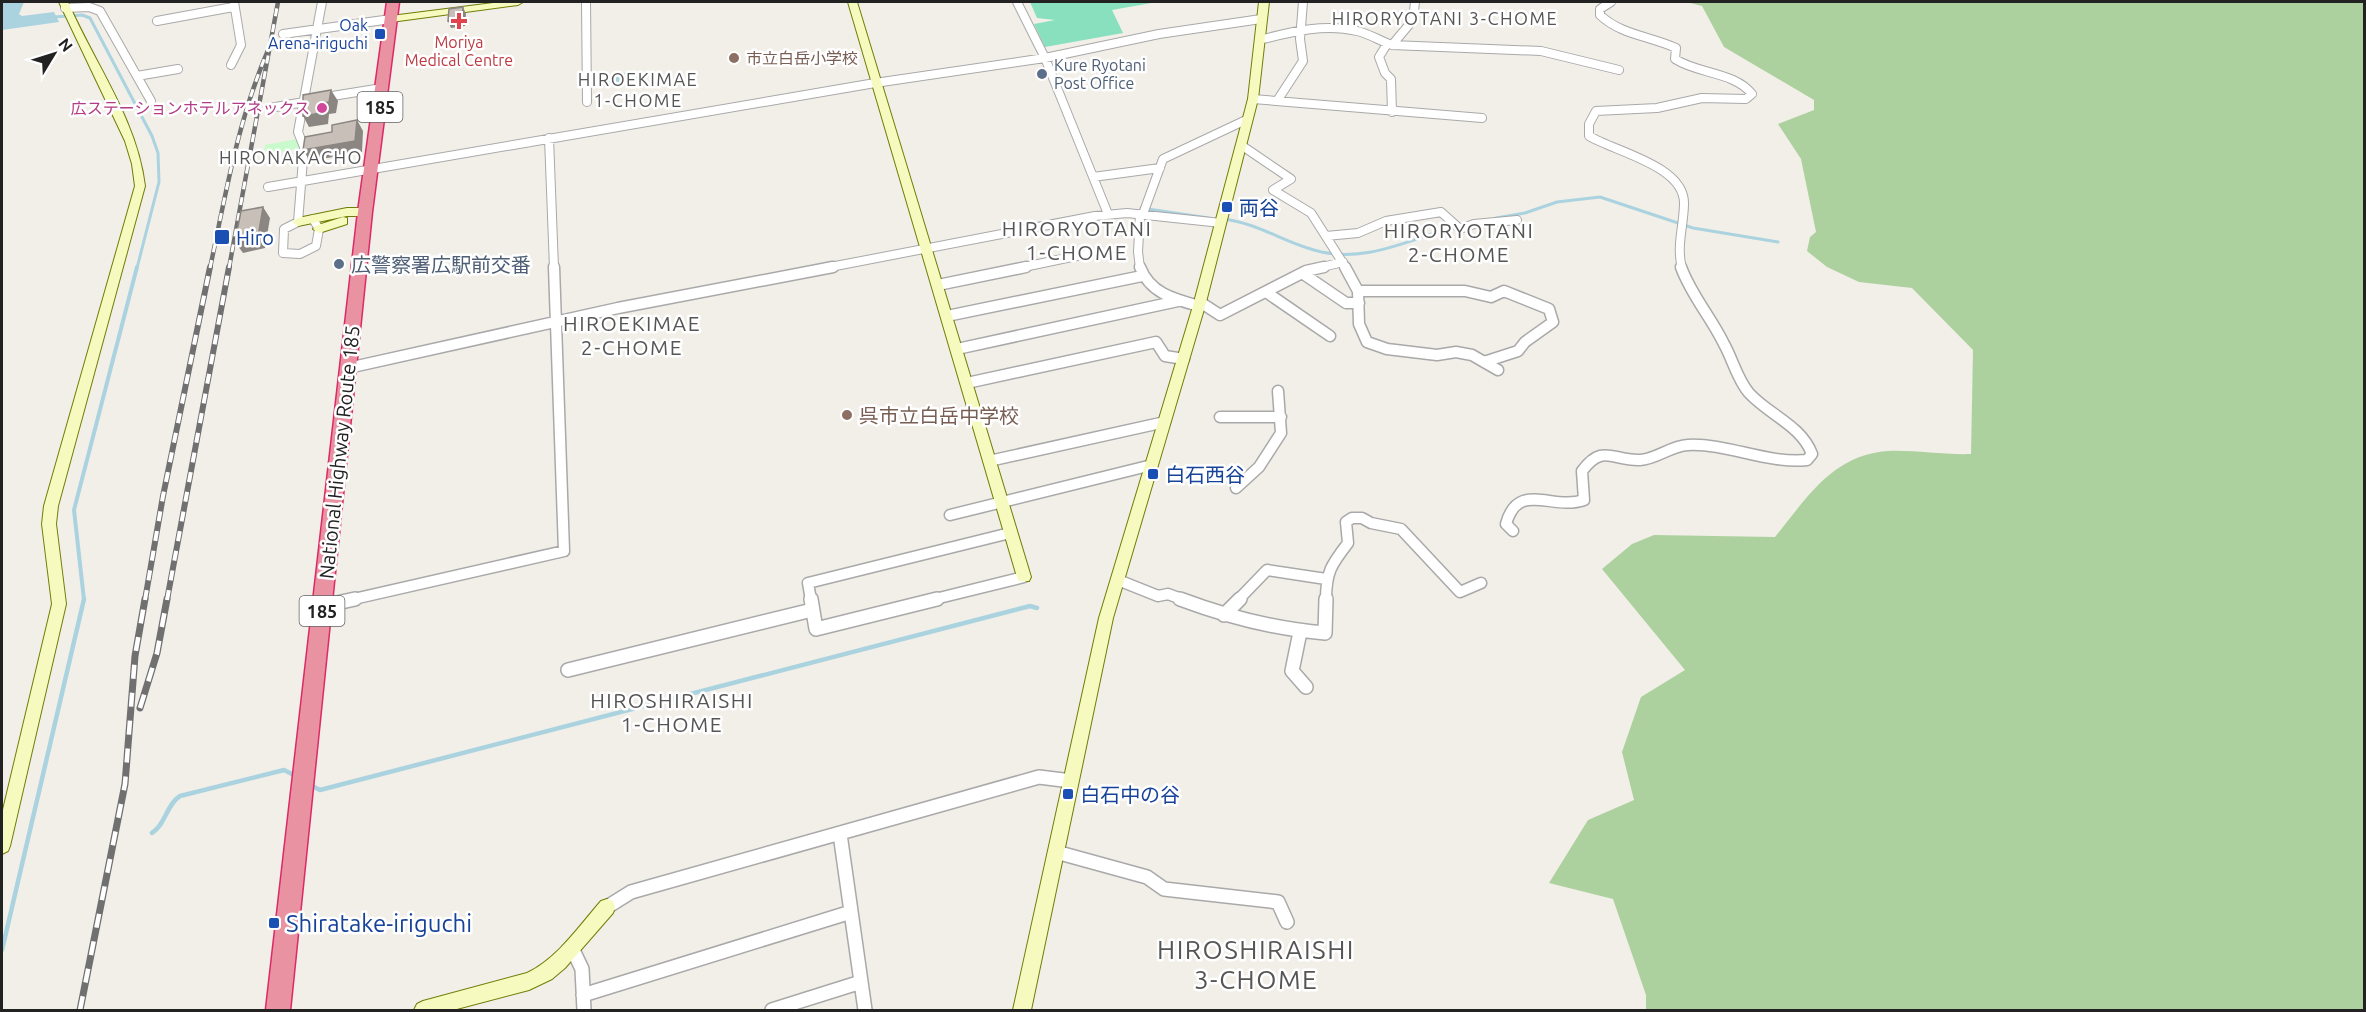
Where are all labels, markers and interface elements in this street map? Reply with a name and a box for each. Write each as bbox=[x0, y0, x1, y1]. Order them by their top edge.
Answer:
district label: HIRORYOTANI 3-CHOME bbox=[1332, 8, 1558, 28]
marker: Moriya Medical Centre bbox=[450, 12, 468, 30]
place label: Oak Arena-iriguchi bbox=[268, 16, 368, 52]
north arrow bbox=[24, 24, 84, 84]
marker: Oak Arena-iriguchi bbox=[373, 27, 387, 41]
place label: Moriya Medical Centre bbox=[405, 33, 513, 69]
text: N bbox=[55, 35, 77, 55]
place label: 市立白岳小学校 bbox=[746, 49, 858, 67]
marker: 市立白岳小学校 bbox=[727, 51, 741, 65]
place label: Kure Ryotani Post Office bbox=[1054, 56, 1146, 92]
marker: Kure Ryotani Post Office bbox=[1035, 67, 1049, 81]
district label: HIROEKIMAE 1-CHOME bbox=[578, 69, 698, 110]
road number: 185 bbox=[358, 92, 403, 122]
place label: 広ステーションホテルアネックス bbox=[71, 99, 310, 117]
marker: 広ステーションホテルアネックス bbox=[315, 101, 329, 115]
district label: HIRONAKACHO bbox=[219, 147, 363, 167]
place label: 両谷 bbox=[1239, 196, 1279, 219]
marker: 両谷 bbox=[1220, 200, 1234, 214]
district label: HIRORYOTANI 1-CHOME bbox=[1002, 216, 1152, 264]
district label: HIRORYOTANI 2-CHOME bbox=[1384, 218, 1534, 266]
place label: Hiro bbox=[236, 226, 274, 249]
marker: Hiro bbox=[213, 228, 231, 246]
place label: 広警察署広駅前交番 bbox=[351, 253, 531, 276]
marker: 広警察署広駅前交番 bbox=[332, 257, 346, 271]
district label: HIROEKIMAE 2-CHOME bbox=[563, 311, 701, 359]
street label: National Highway Route 185 bbox=[314, 324, 364, 580]
place label: 呉市立白岳中学校 bbox=[859, 404, 1019, 427]
marker: 呉市立白岳中学校 bbox=[840, 408, 854, 422]
place label: 白石西谷 bbox=[1165, 463, 1245, 486]
marker: 白石西谷 bbox=[1146, 467, 1160, 481]
road number: 185 bbox=[300, 596, 344, 626]
district label: HIROSHIRAISHI 1-CHOME bbox=[590, 688, 754, 736]
place label: 白石中の谷 bbox=[1080, 783, 1180, 806]
marker: 白石中の谷 bbox=[1061, 787, 1075, 801]
place label: Shiratake-iriguchi bbox=[286, 910, 472, 937]
marker: Shiratake-iriguchi bbox=[267, 916, 281, 930]
district label: HIROSHIRAISHI 3-CHOME bbox=[1157, 935, 1355, 994]

